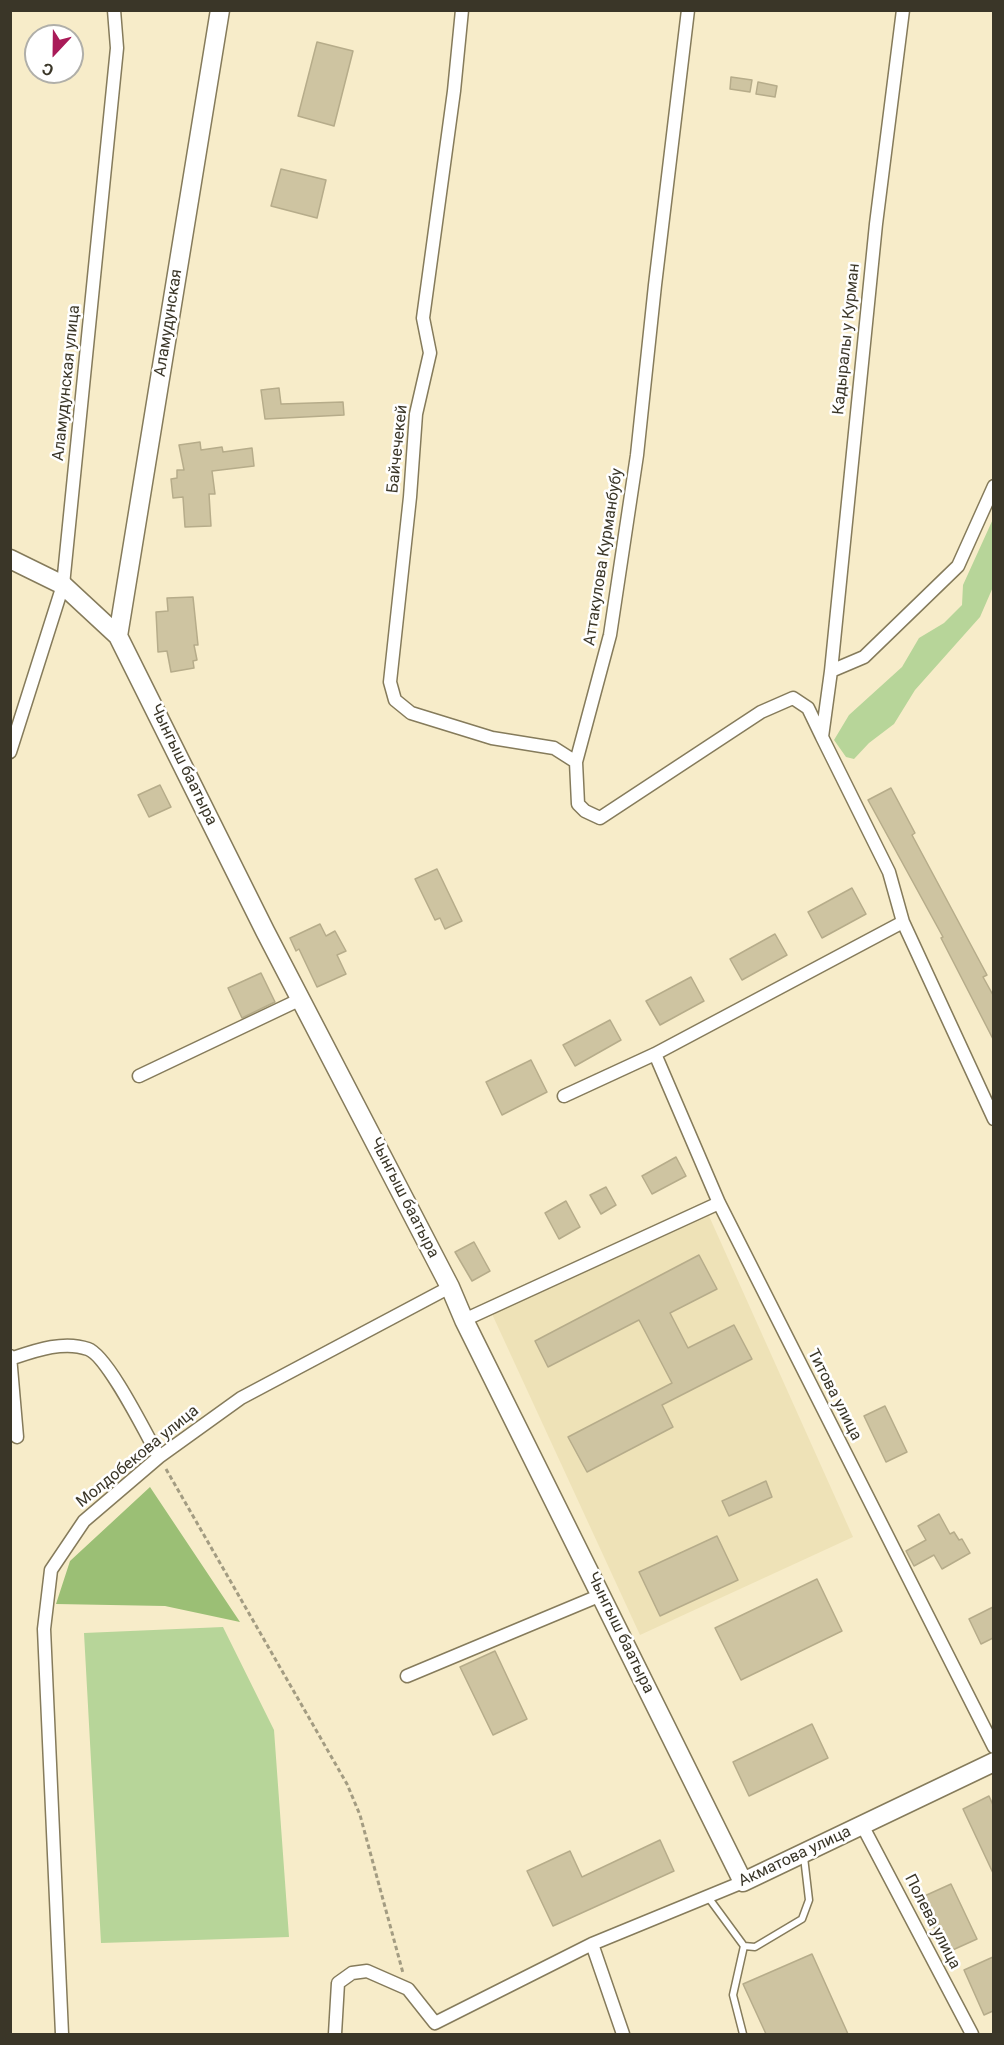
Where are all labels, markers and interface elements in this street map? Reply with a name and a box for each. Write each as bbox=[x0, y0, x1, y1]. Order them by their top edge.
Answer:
north arrow bbox=[24, 24, 84, 84]
text: С bbox=[39, 59, 56, 80]
street label: Кадыралы у Курман bbox=[829, 262, 865, 416]
street label: Аламудунская bbox=[151, 268, 187, 378]
street label: Аламудунская улица bbox=[49, 304, 85, 462]
street label: Байчечекей bbox=[384, 404, 412, 494]
street label: Аттакулова Курманбубу bbox=[580, 467, 628, 647]
street label: Чынгыш баатыра bbox=[145, 701, 221, 829]
street label: Чынгыш баатыра bbox=[365, 1135, 443, 1261]
street label: Титова улица bbox=[803, 1346, 865, 1444]
street label: Молдобекова улица bbox=[73, 1402, 203, 1512]
street label: Чынгыш баатыра bbox=[582, 1569, 658, 1697]
street label: Акматова улица bbox=[736, 1823, 854, 1891]
street label: Полева улица bbox=[900, 1871, 964, 1973]

